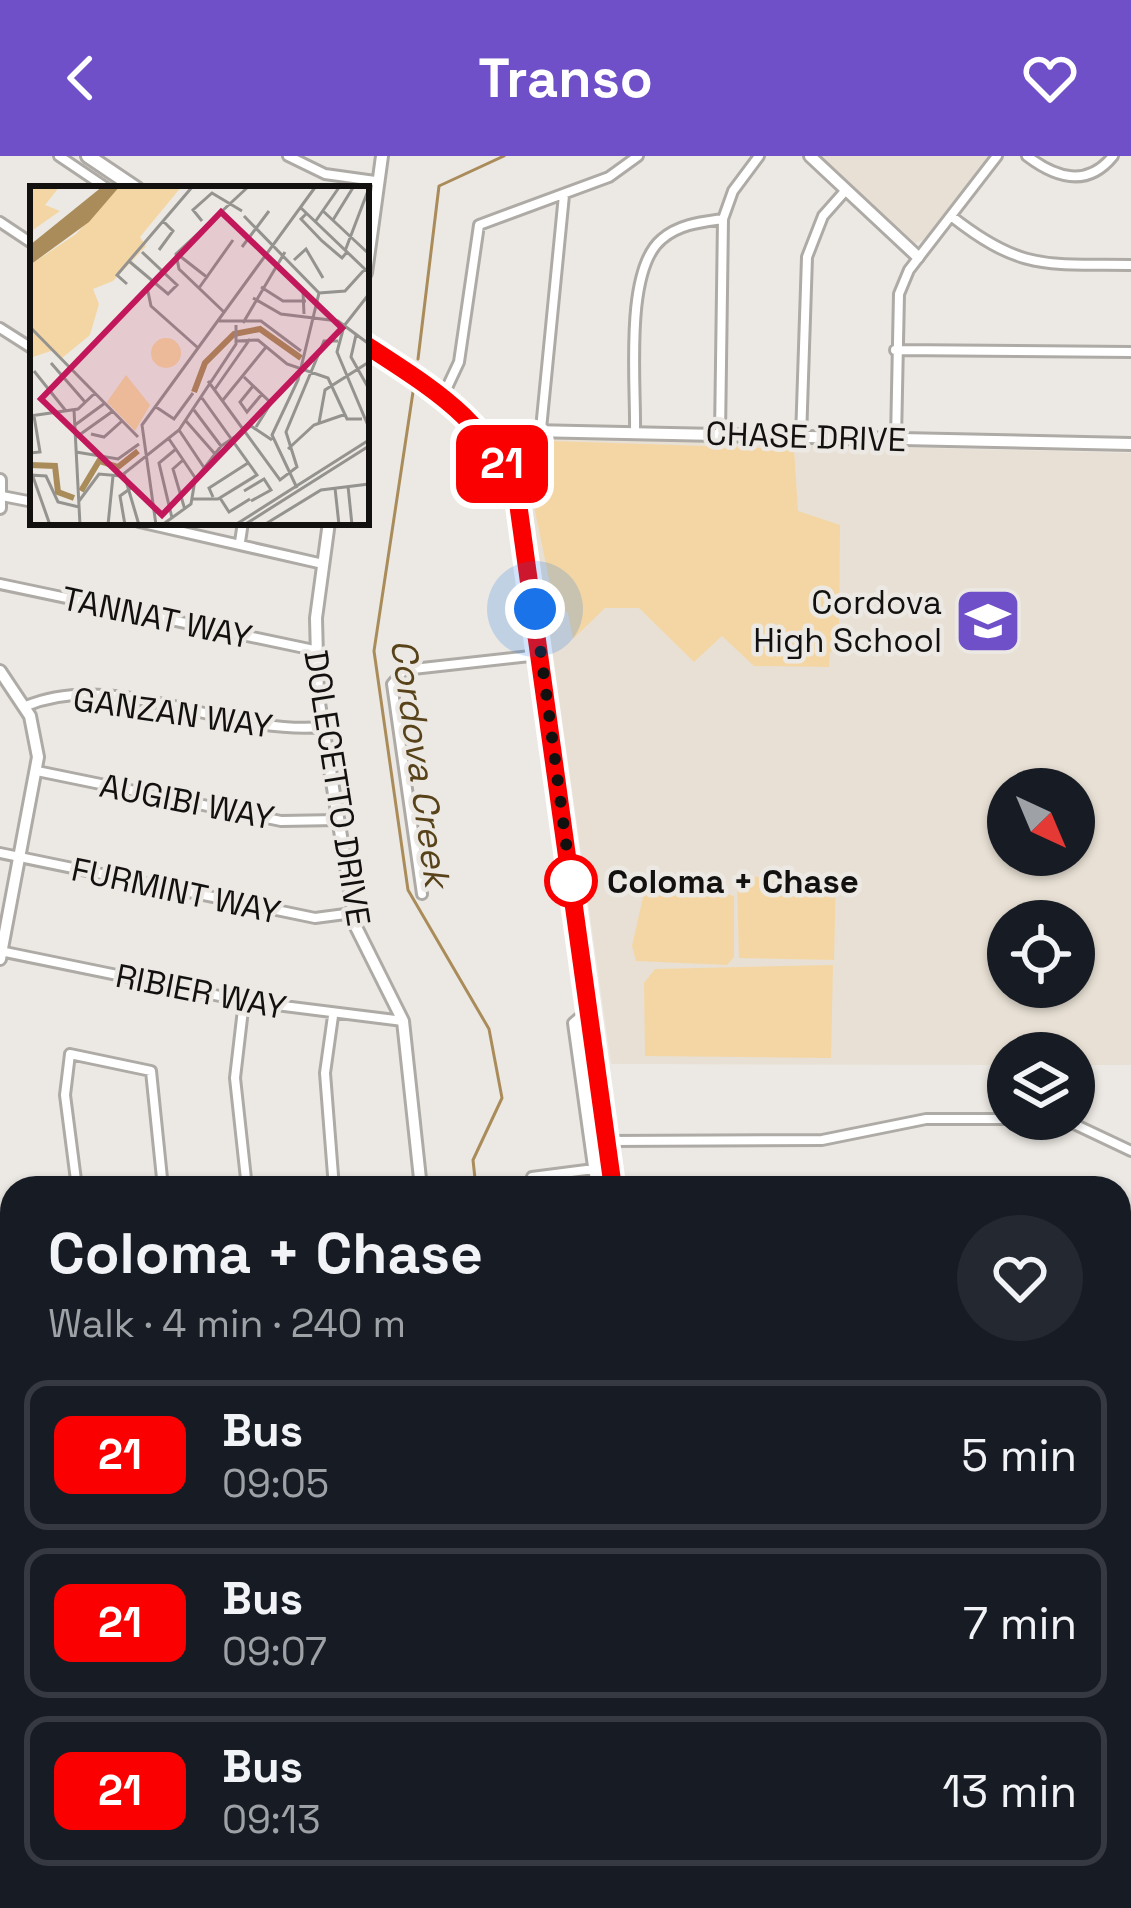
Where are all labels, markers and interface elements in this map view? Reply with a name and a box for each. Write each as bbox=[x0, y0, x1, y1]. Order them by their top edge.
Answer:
text: Transo bbox=[478, 44, 653, 113]
icon: back bbox=[48, 45, 114, 111]
icon: heart bbox=[1017, 45, 1083, 111]
inset map bbox=[30, 186, 369, 525]
street label: CHASE DRIVE bbox=[705, 413, 907, 461]
line badge: 21 bbox=[448, 425, 556, 503]
text: 21 bbox=[480, 437, 524, 490]
street label: TANNAT WAY bbox=[58, 577, 256, 659]
your location bbox=[505, 579, 565, 639]
place label: Cordova High School bbox=[753, 582, 942, 662]
school or university icon: Cordova High School bbox=[953, 586, 1023, 656]
water label: Cordova Creek bbox=[380, 636, 461, 894]
street label: DOLECETTO DRIVE bbox=[294, 647, 380, 929]
street label: GANZAN WAY bbox=[70, 678, 275, 748]
street label: AUGIBI WAY bbox=[96, 765, 278, 839]
north arrow bbox=[987, 768, 1095, 876]
map controls bbox=[987, 768, 1095, 1140]
street label: FURMINT WAY bbox=[68, 848, 284, 934]
marker: Coloma + Chase bbox=[546, 856, 596, 906]
place label: Coloma + Chase bbox=[607, 861, 859, 903]
button: locate bbox=[987, 900, 1095, 1008]
street label: RIBIER WAY bbox=[112, 955, 290, 1029]
button: layers bbox=[987, 1032, 1095, 1140]
button: heart bbox=[957, 1215, 1083, 1341]
text: Coloma + Chase bbox=[48, 1217, 483, 1290]
text: Walk · 4 min · 240 m bbox=[48, 1299, 406, 1348]
text: Bus bbox=[222, 1402, 303, 1459]
text: 5 min bbox=[961, 1427, 1077, 1484]
text: 21 bbox=[98, 1428, 142, 1481]
text: 09:05 bbox=[222, 1459, 329, 1508]
text: Bus bbox=[222, 1570, 303, 1627]
text: 7 min bbox=[963, 1595, 1077, 1652]
text: 21 bbox=[98, 1596, 142, 1649]
text: 09:07 bbox=[222, 1627, 327, 1676]
text: Bus bbox=[222, 1738, 303, 1795]
text: 13 min bbox=[942, 1763, 1077, 1820]
text: 21 bbox=[98, 1764, 142, 1817]
text: 09:13 bbox=[222, 1795, 321, 1844]

